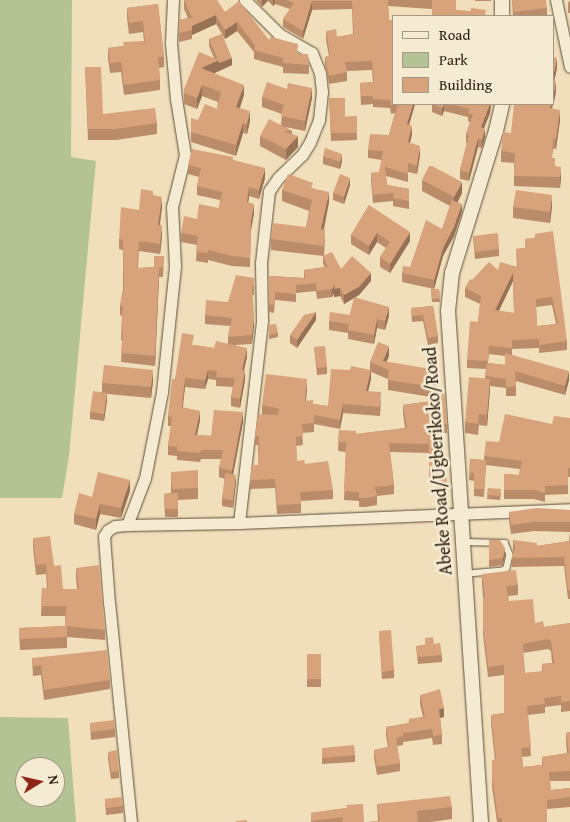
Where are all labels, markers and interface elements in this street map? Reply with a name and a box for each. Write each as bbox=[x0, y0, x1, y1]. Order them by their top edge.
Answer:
legend bbox=[392, 15, 555, 105]
text: Road bbox=[439, 24, 470, 45]
text: Park bbox=[439, 49, 468, 70]
text: Building bbox=[439, 74, 492, 95]
street label: Abeke Road/Ugberikoko/Road bbox=[419, 346, 457, 576]
north arrow bbox=[15, 757, 65, 807]
text: N bbox=[43, 774, 64, 786]

